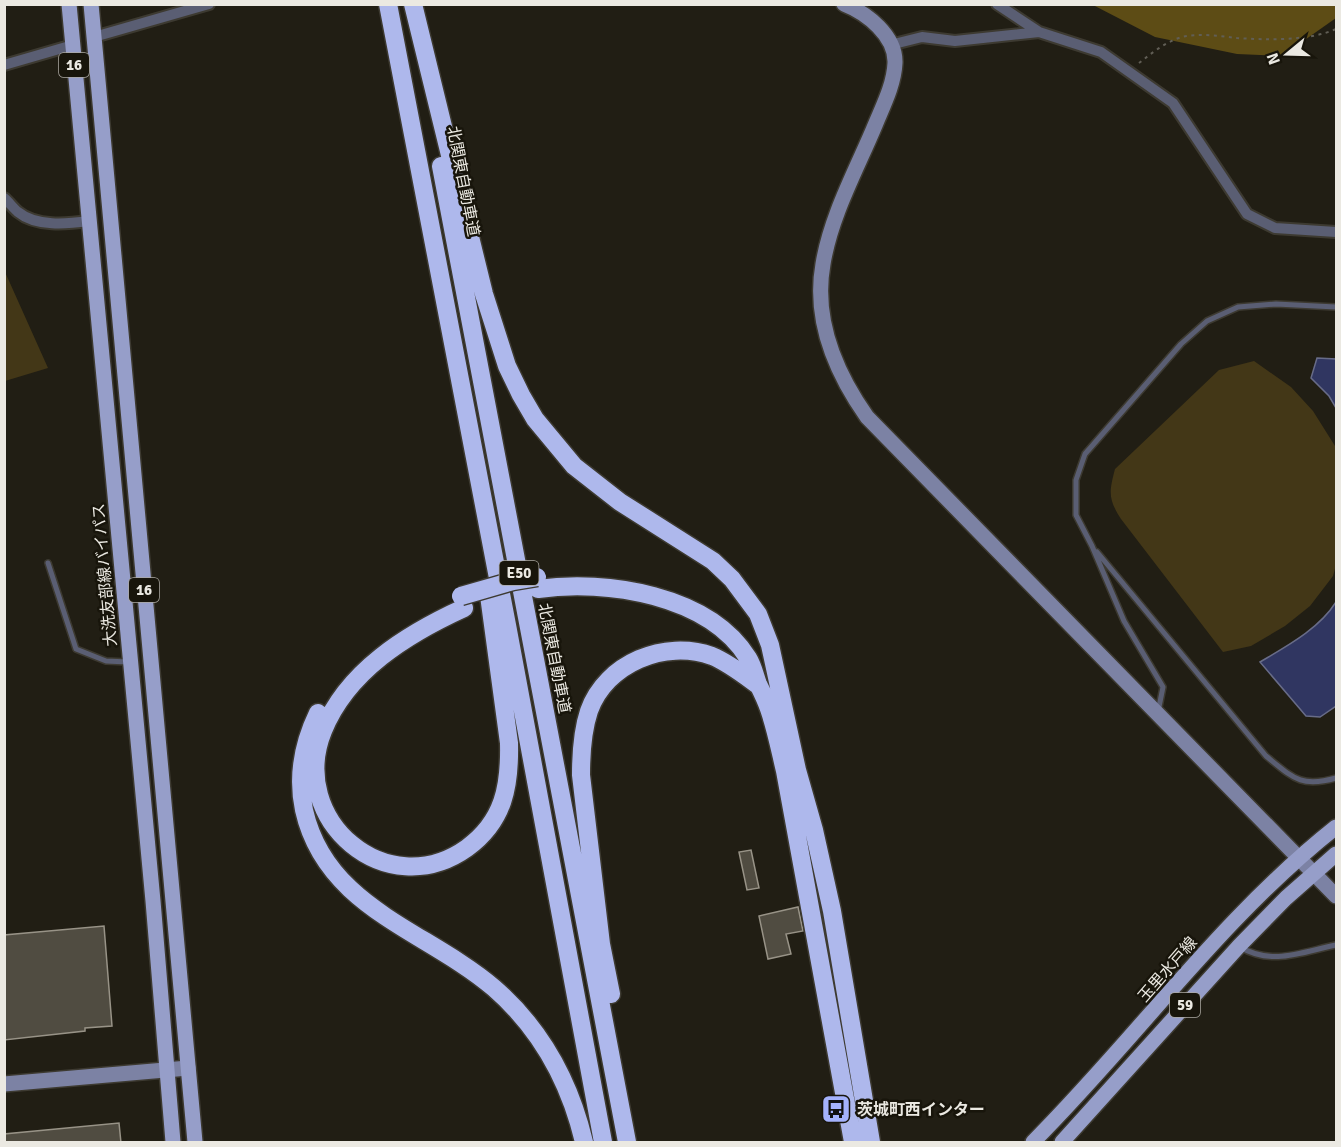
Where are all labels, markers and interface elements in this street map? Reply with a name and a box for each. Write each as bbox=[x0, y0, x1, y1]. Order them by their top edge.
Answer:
north arrow bbox=[1257, 24, 1317, 84]
text: N bbox=[1262, 50, 1285, 67]
road number: 16 bbox=[59, 53, 89, 77]
street label: 北関東自動車道 bbox=[443, 124, 484, 238]
street label: 大洗友部線バイパス bbox=[89, 502, 121, 647]
road number: E50 bbox=[500, 561, 538, 585]
road number: 16 bbox=[129, 578, 159, 602]
street label: 北関東自動車道 bbox=[534, 601, 575, 715]
street label: 玉里水戸線 bbox=[1134, 933, 1202, 1006]
road number: 59 bbox=[1170, 993, 1200, 1017]
bus stop icon: 茨城町西インター bbox=[820, 1093, 852, 1125]
place label: 茨城町西インター bbox=[857, 1100, 985, 1120]

